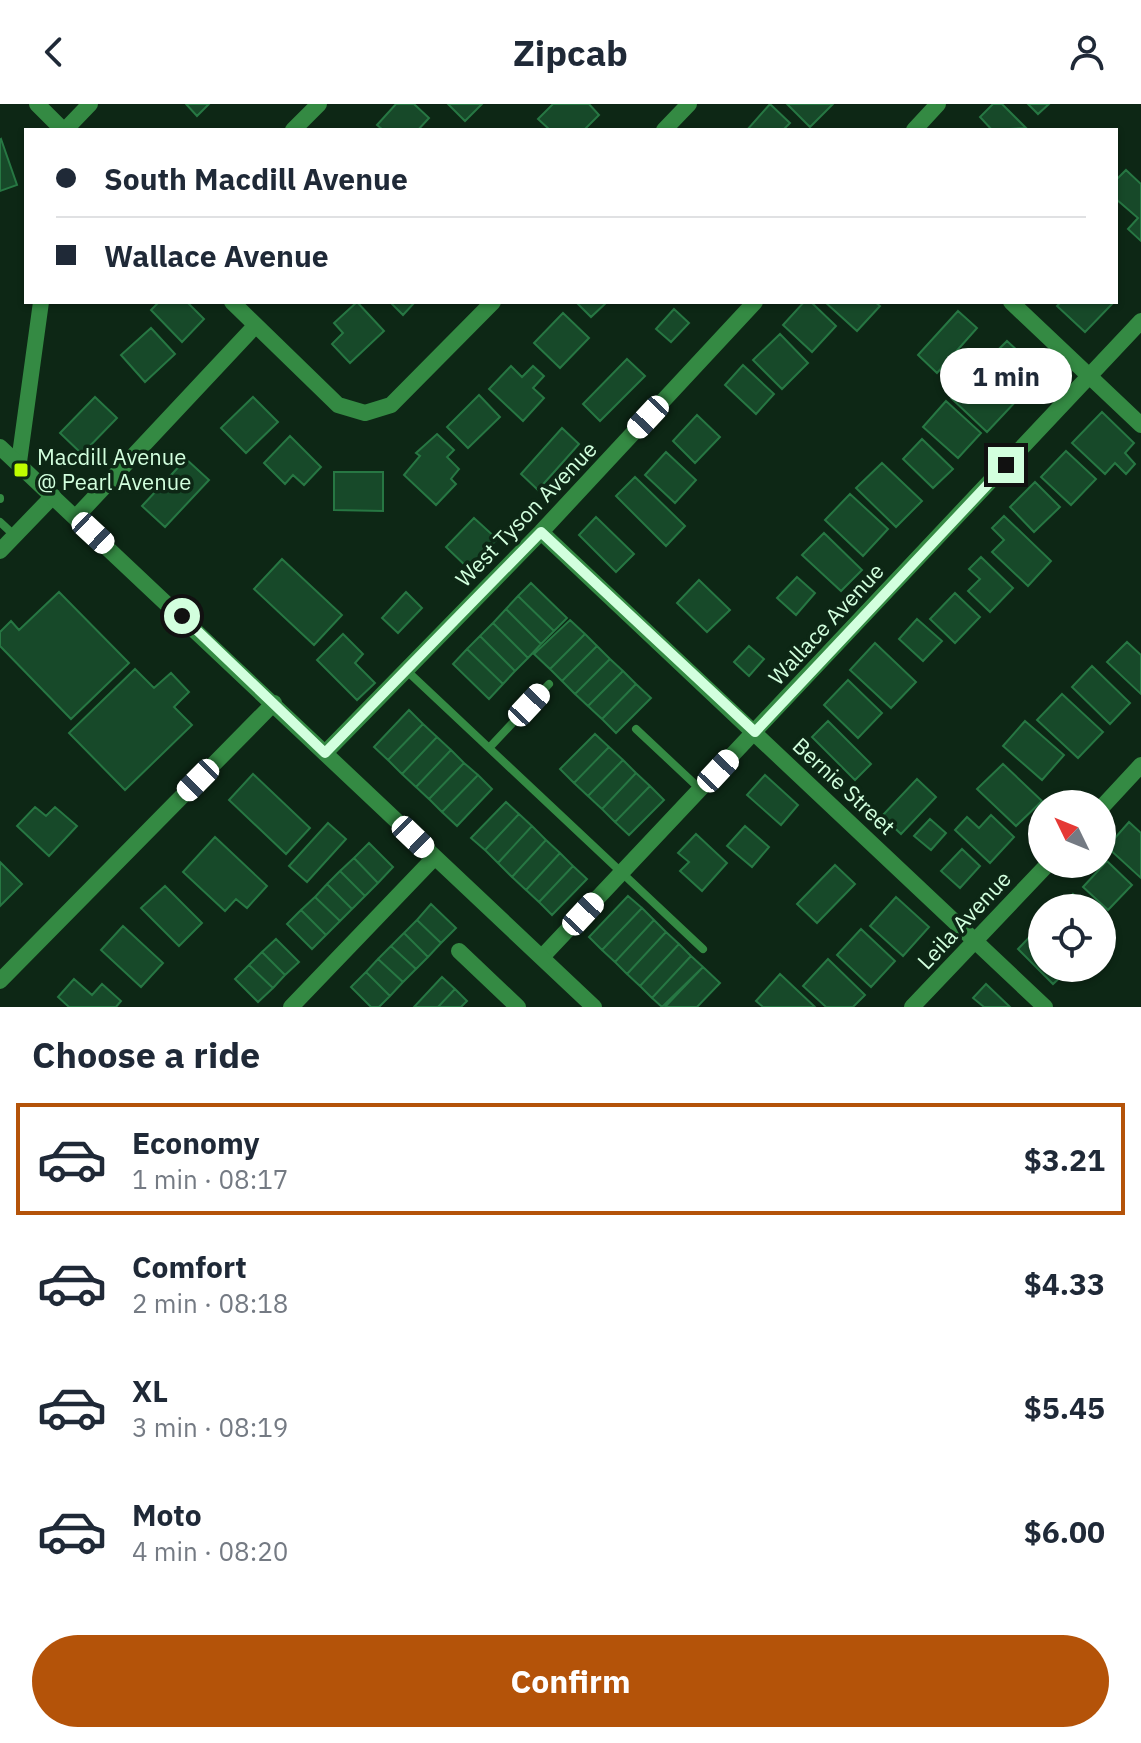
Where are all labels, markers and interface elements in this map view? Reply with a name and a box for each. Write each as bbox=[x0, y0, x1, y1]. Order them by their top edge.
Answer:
text: Zipcab bbox=[513, 29, 628, 76]
icon: back bbox=[32, 30, 76, 74]
icon: person bbox=[1065, 30, 1109, 74]
text: South Macdill Avenue bbox=[104, 159, 408, 198]
text: Wallace Avenue bbox=[104, 236, 329, 275]
callout: 1 min bbox=[940, 349, 1072, 405]
text: 1 min bbox=[972, 359, 1040, 393]
car bbox=[623, 391, 673, 443]
street label: West Tyson Avenue bbox=[449, 435, 603, 593]
place label: Macdill Avenue @ Pearl Avenue bbox=[37, 442, 191, 496]
route end bbox=[988, 447, 1024, 483]
marker: Macdill Avenue @ Pearl Avenue bbox=[12, 461, 30, 479]
car bbox=[67, 508, 119, 558]
street label: Wallace Avenue bbox=[762, 557, 890, 691]
route start bbox=[164, 598, 200, 634]
car bbox=[504, 679, 554, 731]
street label: Bernie Street bbox=[787, 731, 902, 841]
car bbox=[693, 745, 743, 797]
car bbox=[173, 755, 223, 805]
north arrow bbox=[1028, 790, 1116, 878]
map controls bbox=[1028, 790, 1116, 982]
car bbox=[387, 812, 439, 862]
street label: Leila Avenue bbox=[910, 864, 1017, 975]
car bbox=[558, 888, 608, 940]
button: locate bbox=[1028, 894, 1116, 982]
text: Choose a ride bbox=[32, 1031, 260, 1078]
icon: car bbox=[36, 1123, 108, 1195]
text: Economy bbox=[132, 1123, 260, 1162]
text: $3.21 bbox=[1024, 1140, 1105, 1179]
text: 1 min · 08:17 bbox=[132, 1162, 288, 1196]
icon: car bbox=[36, 1247, 108, 1319]
text: Comfort bbox=[132, 1247, 247, 1286]
text: $4.33 bbox=[1024, 1264, 1105, 1303]
text: 2 min · 08:18 bbox=[132, 1286, 288, 1320]
icon: car bbox=[36, 1371, 108, 1443]
text: XL bbox=[132, 1371, 168, 1410]
text: $5.45 bbox=[1024, 1388, 1105, 1427]
text: 3 min · 08:19 bbox=[132, 1410, 288, 1444]
icon: car bbox=[36, 1495, 108, 1567]
text: Moto bbox=[132, 1495, 202, 1534]
text: $6.00 bbox=[1024, 1512, 1105, 1551]
text: 4 min · 08:20 bbox=[132, 1534, 288, 1568]
button: Confirm bbox=[32, 1635, 1109, 1727]

